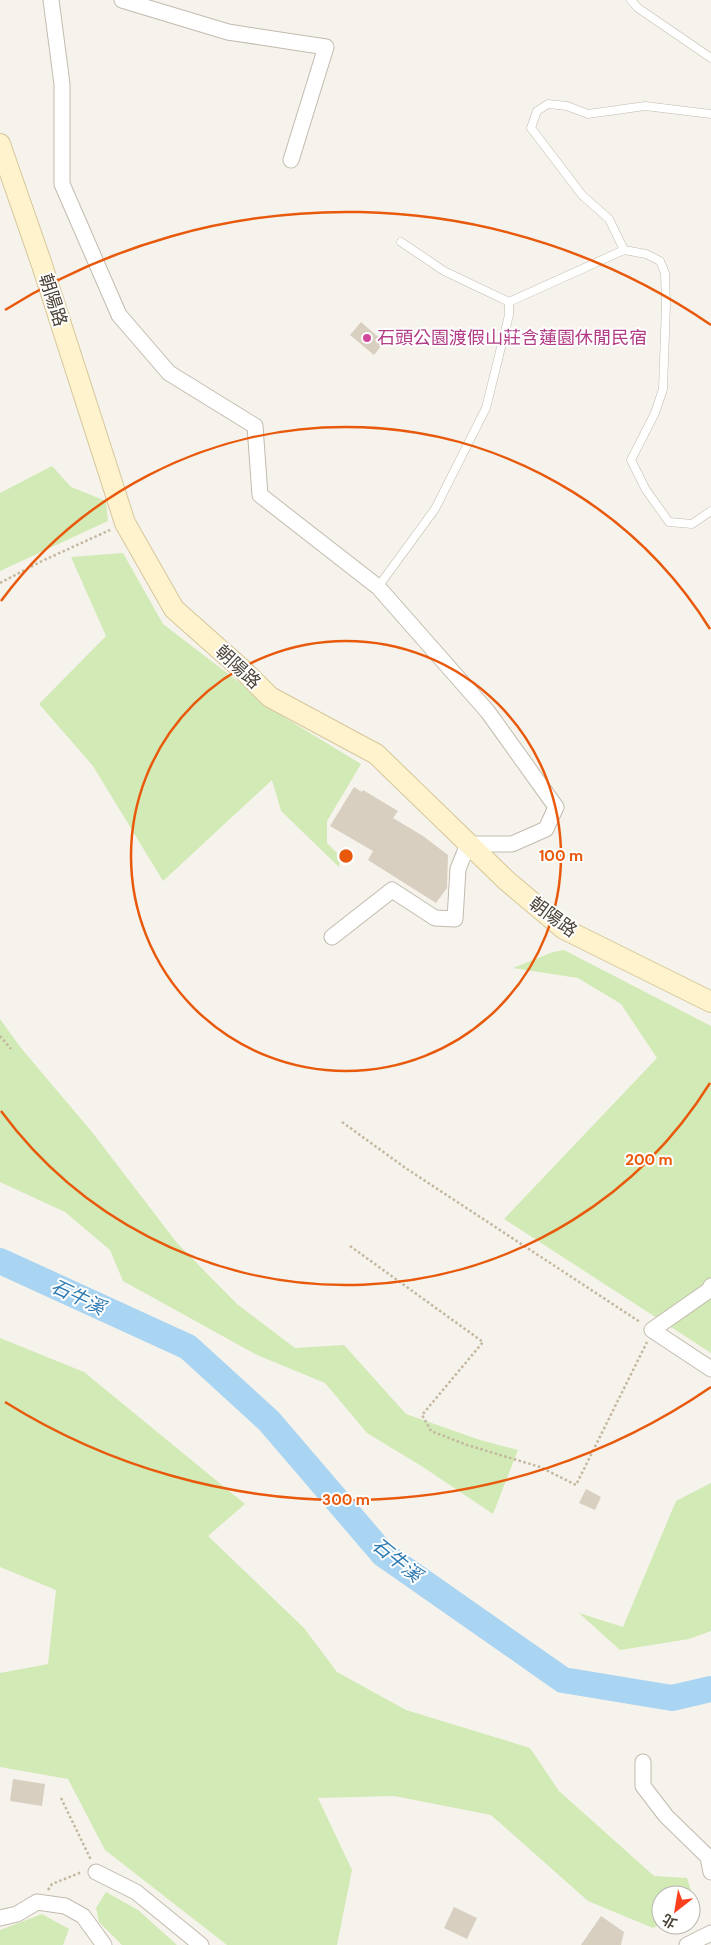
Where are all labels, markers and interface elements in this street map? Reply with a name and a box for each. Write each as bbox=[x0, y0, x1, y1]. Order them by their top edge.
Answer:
street label: 朝陽路 bbox=[33, 271, 73, 329]
place label: 石頭公園渡假山莊含蓮園休閒民宿 bbox=[377, 326, 647, 350]
marker: 石頭公園渡假山莊含蓮園休閒民宿 bbox=[361, 332, 373, 344]
street label: 朝陽路 bbox=[210, 640, 266, 694]
text: 100 m bbox=[539, 846, 583, 866]
centre of rings bbox=[337, 847, 355, 865]
street label: 朝陽路 bbox=[524, 891, 582, 943]
text: 200 m bbox=[625, 1150, 673, 1170]
water label: 石牛溪 bbox=[47, 1274, 112, 1322]
text: 300 m bbox=[322, 1490, 370, 1510]
water label: 石牛溪 bbox=[367, 1532, 429, 1590]
north arrow bbox=[651, 1885, 701, 1935]
text: 北 bbox=[659, 1910, 680, 1932]

